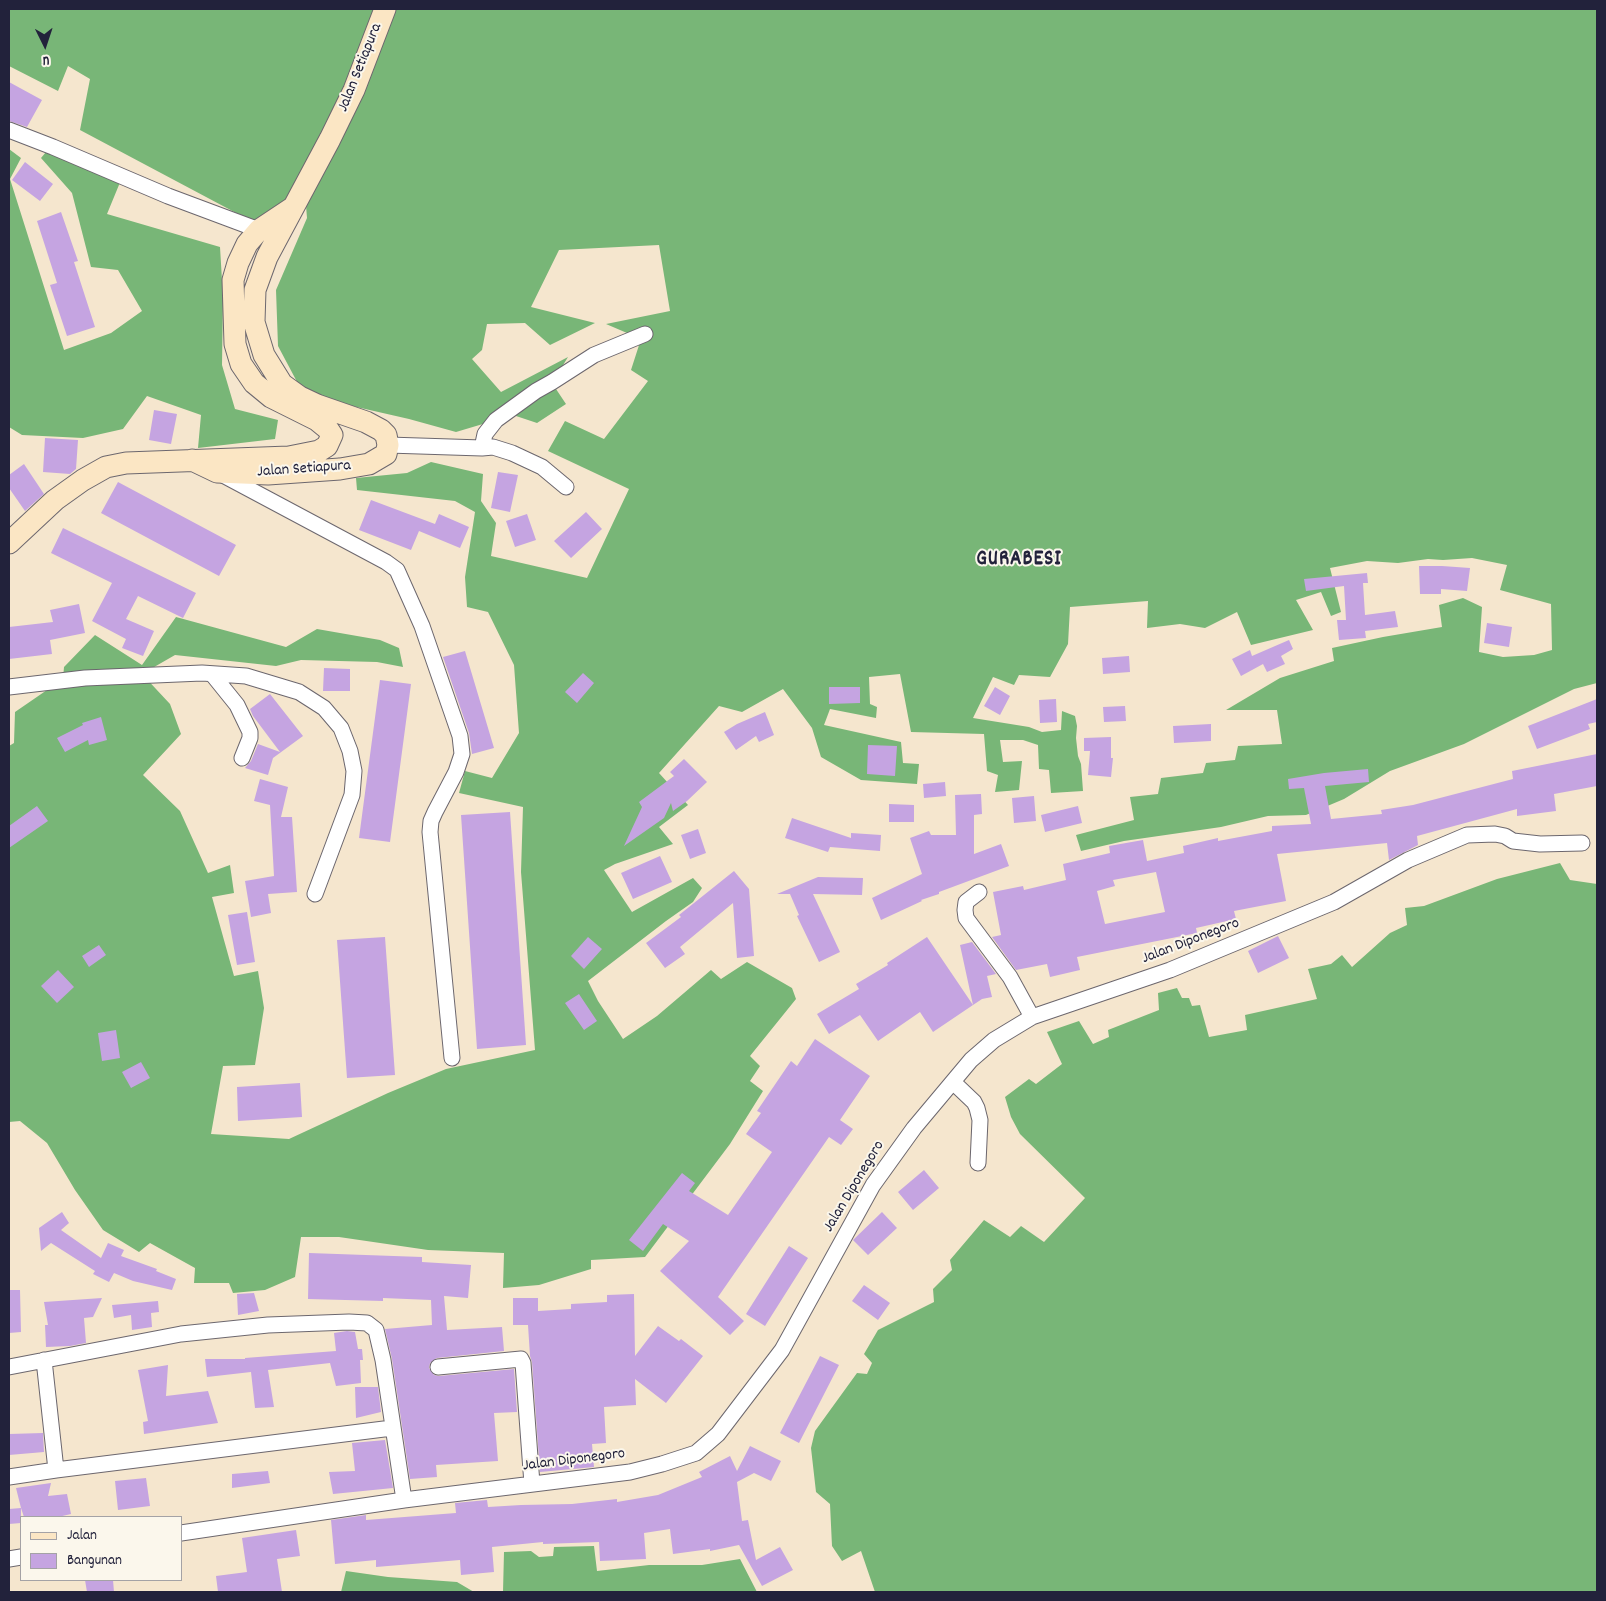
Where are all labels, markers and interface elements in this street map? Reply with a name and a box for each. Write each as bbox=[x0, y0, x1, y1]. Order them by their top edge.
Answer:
north arrow bbox=[20, 20, 70, 70]
street label: Jalan Setiapura bbox=[335, 21, 387, 115]
text: U bbox=[42, 50, 50, 70]
street label: Jalan Setiapura bbox=[257, 457, 351, 483]
district label: GURABESI bbox=[975, 548, 1063, 574]
street label: Jalan Diponegoro bbox=[1139, 915, 1243, 969]
street label: Jalan Diponegoro bbox=[820, 1138, 890, 1236]
street label: Jalan Diponegoro bbox=[522, 1445, 626, 1477]
legend bbox=[20, 1516, 182, 1581]
text: Jalan bbox=[67, 1525, 97, 1547]
text: Bangunan bbox=[67, 1550, 122, 1572]

